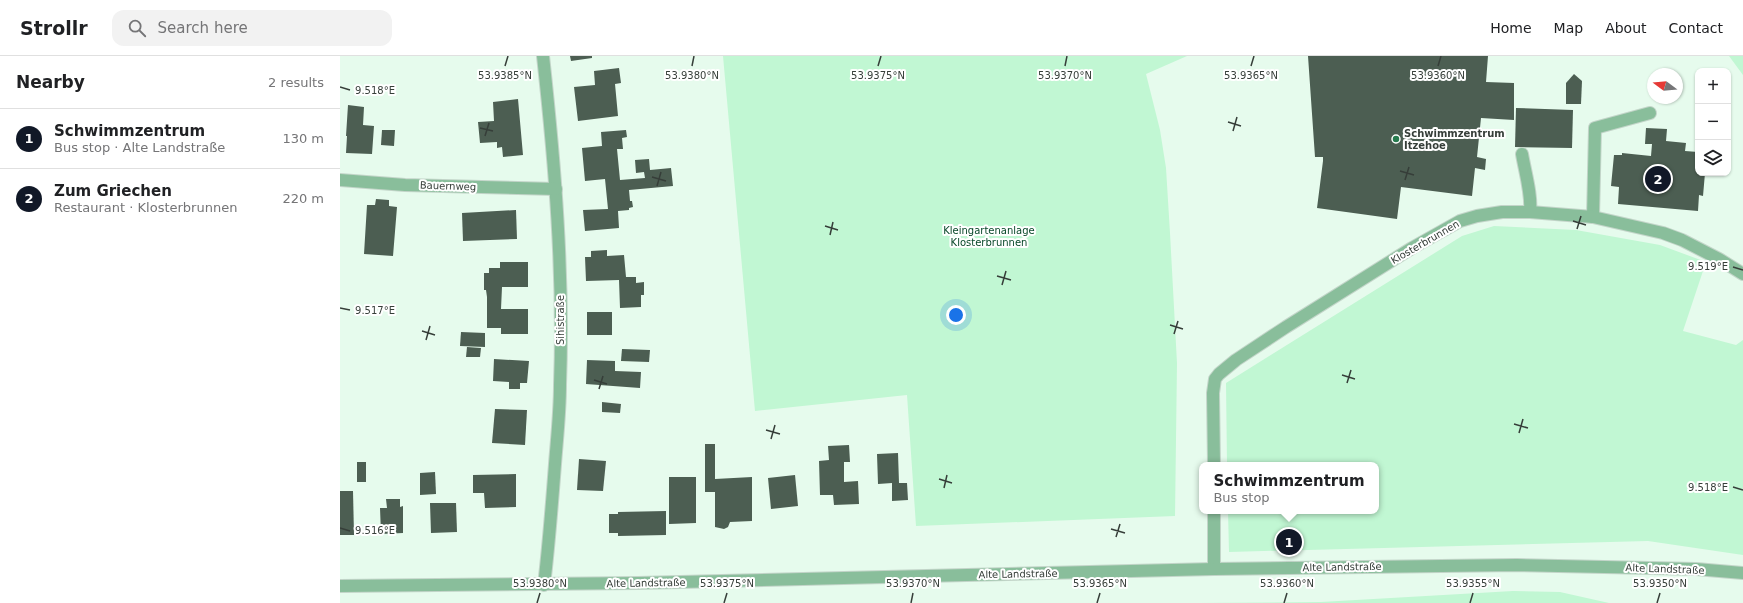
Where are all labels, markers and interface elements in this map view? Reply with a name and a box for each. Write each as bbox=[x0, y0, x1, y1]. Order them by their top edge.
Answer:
search box bbox=[112, 10, 392, 46]
text: Strollr bbox=[20, 17, 88, 39]
icon: search bbox=[126, 17, 148, 39]
text: Search here bbox=[158, 19, 248, 37]
text: Home bbox=[1490, 20, 1532, 36]
text: Map bbox=[1554, 20, 1583, 36]
text: About bbox=[1605, 20, 1647, 36]
text: Contact bbox=[1669, 20, 1723, 36]
north arrow bbox=[1647, 68, 1683, 104]
map controls bbox=[1695, 68, 1731, 176]
button: + bbox=[1695, 68, 1731, 104]
text: 53.9385°N bbox=[478, 70, 532, 81]
text: 53.9380°N bbox=[665, 70, 719, 81]
text: 53.9375°N bbox=[851, 70, 905, 81]
text: 53.9370°N bbox=[1038, 70, 1092, 81]
text: 53.9365°N bbox=[1224, 70, 1278, 81]
text: 53.9360°N bbox=[1411, 70, 1465, 81]
text: Nearby bbox=[16, 72, 85, 92]
text: 2 results bbox=[268, 75, 324, 90]
text: 9.518°E bbox=[355, 85, 395, 96]
button: − bbox=[1695, 104, 1731, 140]
text: Schwimmzentrum bbox=[54, 122, 205, 140]
place label: Schwimmzentrum Itzehoe bbox=[1404, 128, 1505, 151]
text: 1 bbox=[24, 131, 34, 146]
text: 130 m bbox=[282, 131, 324, 146]
marker: Schwimmzentrum Itzehoe bbox=[1391, 134, 1401, 144]
text: Bus stop · Alte Landstraße bbox=[54, 140, 225, 155]
button: layers bbox=[1695, 140, 1731, 176]
pin: 2 bbox=[1645, 164, 1671, 194]
street label: Bauernweg bbox=[420, 180, 476, 192]
text: Zum Griechen bbox=[54, 182, 172, 200]
text: 2 bbox=[24, 191, 34, 206]
text: 220 m bbox=[282, 191, 324, 206]
text: Restaurant · Klosterbrunnen bbox=[54, 200, 237, 215]
street label: Klosterbrunnen bbox=[1389, 218, 1461, 266]
park label: Kleingartenanlage Klosterbrunnen bbox=[943, 225, 1035, 248]
text: 9.519°E bbox=[1688, 261, 1728, 272]
street label: Sihistraße bbox=[555, 295, 566, 345]
text: 9.517°E bbox=[355, 305, 395, 316]
your location bbox=[946, 305, 966, 325]
popup bbox=[1199, 462, 1379, 514]
text: Schwimmzentrum bbox=[1213, 472, 1365, 490]
text: 9.518°E bbox=[1688, 482, 1728, 493]
text: Bus stop bbox=[1213, 490, 1270, 505]
text: 9.516°E bbox=[355, 525, 395, 536]
pin: 1 bbox=[1276, 527, 1302, 557]
street label: Alte Landstraße bbox=[1302, 561, 1382, 573]
street label: Alte Landstraße bbox=[1625, 562, 1705, 576]
street label: Alte Landstraße bbox=[978, 568, 1058, 580]
street label: Alte Landstraße bbox=[606, 577, 686, 589]
text: 53.9380°N bbox=[513, 578, 567, 589]
text: 53.9375°N bbox=[700, 578, 754, 589]
text: 53.9370°N bbox=[886, 578, 940, 589]
text: 53.9365°N bbox=[1073, 578, 1127, 589]
text: 53.9360°N bbox=[1260, 578, 1314, 589]
text: 53.9355°N bbox=[1446, 578, 1500, 589]
text: 53.9350°N bbox=[1633, 578, 1687, 589]

